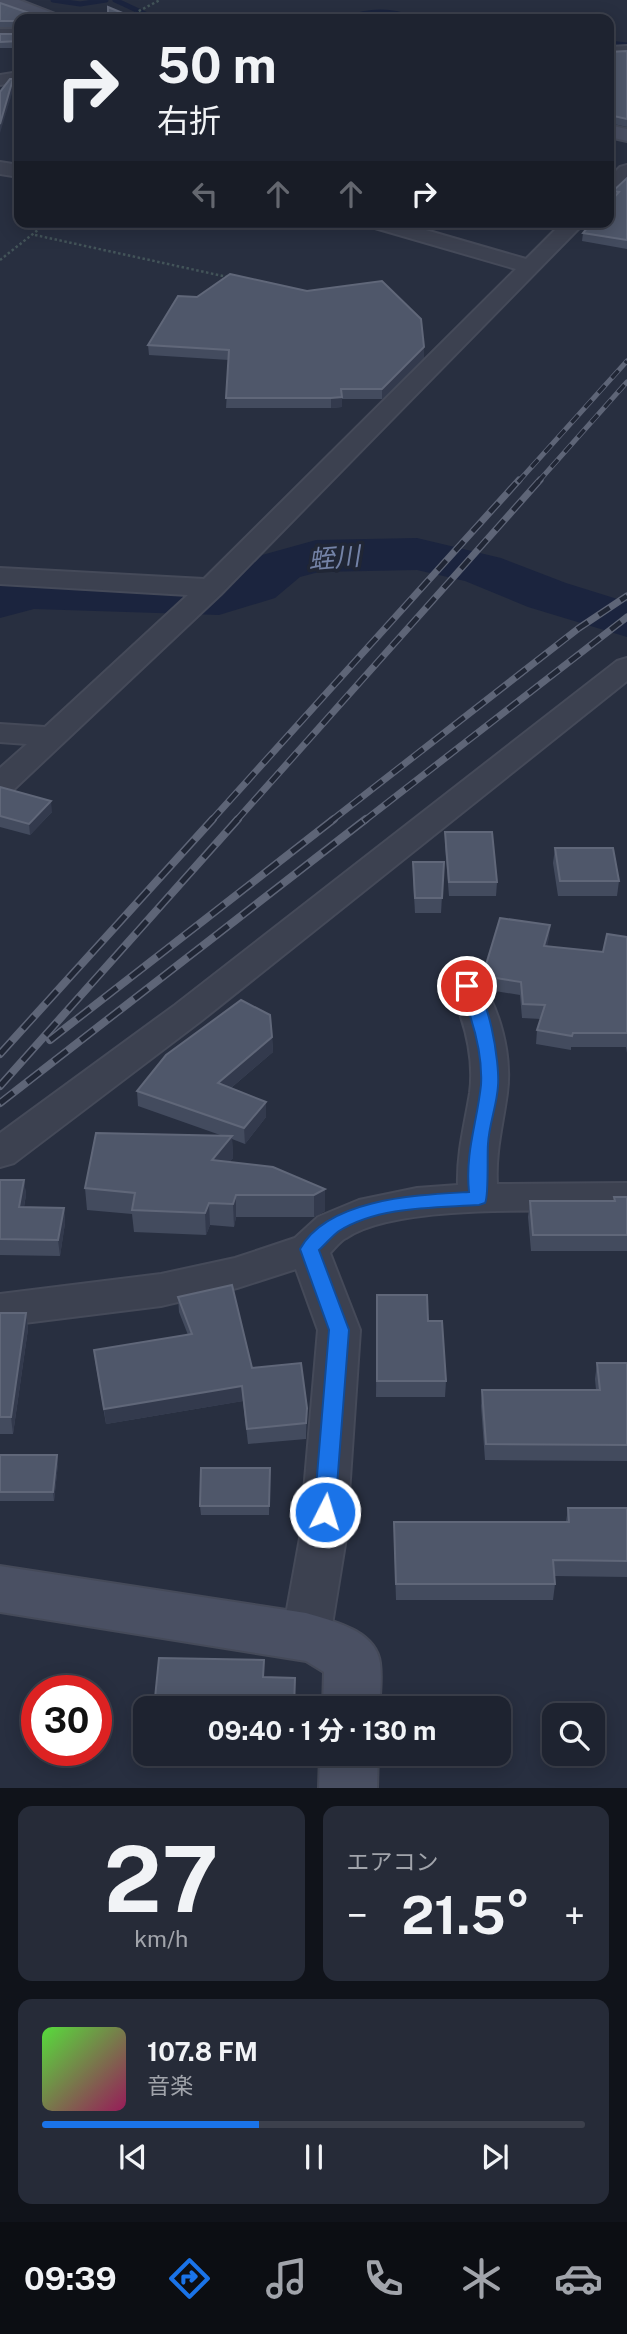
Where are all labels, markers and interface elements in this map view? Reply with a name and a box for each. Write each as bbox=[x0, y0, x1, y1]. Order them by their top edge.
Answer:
text: 50 m bbox=[157, 36, 277, 94]
icon: right bbox=[42, 42, 133, 133]
text: 右折 bbox=[157, 102, 221, 139]
icon: left bbox=[186, 175, 224, 213]
icon: ahead bbox=[259, 175, 297, 213]
icon: ahead bbox=[332, 175, 370, 213]
icon: right bbox=[405, 175, 443, 213]
water label: 蛭川 bbox=[307, 540, 364, 575]
pin bbox=[437, 956, 497, 1016]
icon: arrive bbox=[448, 967, 486, 1005]
position arrow bbox=[288, 1475, 362, 1549]
speed limit sign: 30 bbox=[21, 1675, 112, 1766]
map controls bbox=[542, 1703, 605, 1766]
button: search bbox=[542, 1703, 605, 1766]
text: 09:40 · 1 分 · 130 m bbox=[208, 1715, 436, 1746]
text: 27 bbox=[104, 1826, 219, 1932]
text: エアコン bbox=[347, 1848, 439, 1875]
text: 21.5° bbox=[401, 1885, 530, 1946]
text: − bbox=[347, 1893, 368, 1938]
text: + bbox=[564, 1893, 585, 1938]
text: km/h bbox=[134, 1925, 188, 1952]
text: 107.8 FM bbox=[147, 2036, 258, 2067]
text: 音楽 bbox=[147, 2072, 193, 2099]
icon: previous bbox=[114, 2138, 152, 2176]
icon: pause bbox=[295, 2138, 333, 2176]
icon: next bbox=[476, 2138, 514, 2176]
icon: directions bbox=[165, 2254, 214, 2303]
icon: music bbox=[262, 2254, 311, 2303]
icon: phone bbox=[359, 2254, 408, 2303]
icon: climate bbox=[457, 2254, 506, 2303]
icon: car bbox=[554, 2254, 603, 2303]
text: 09:39 bbox=[24, 2260, 117, 2297]

